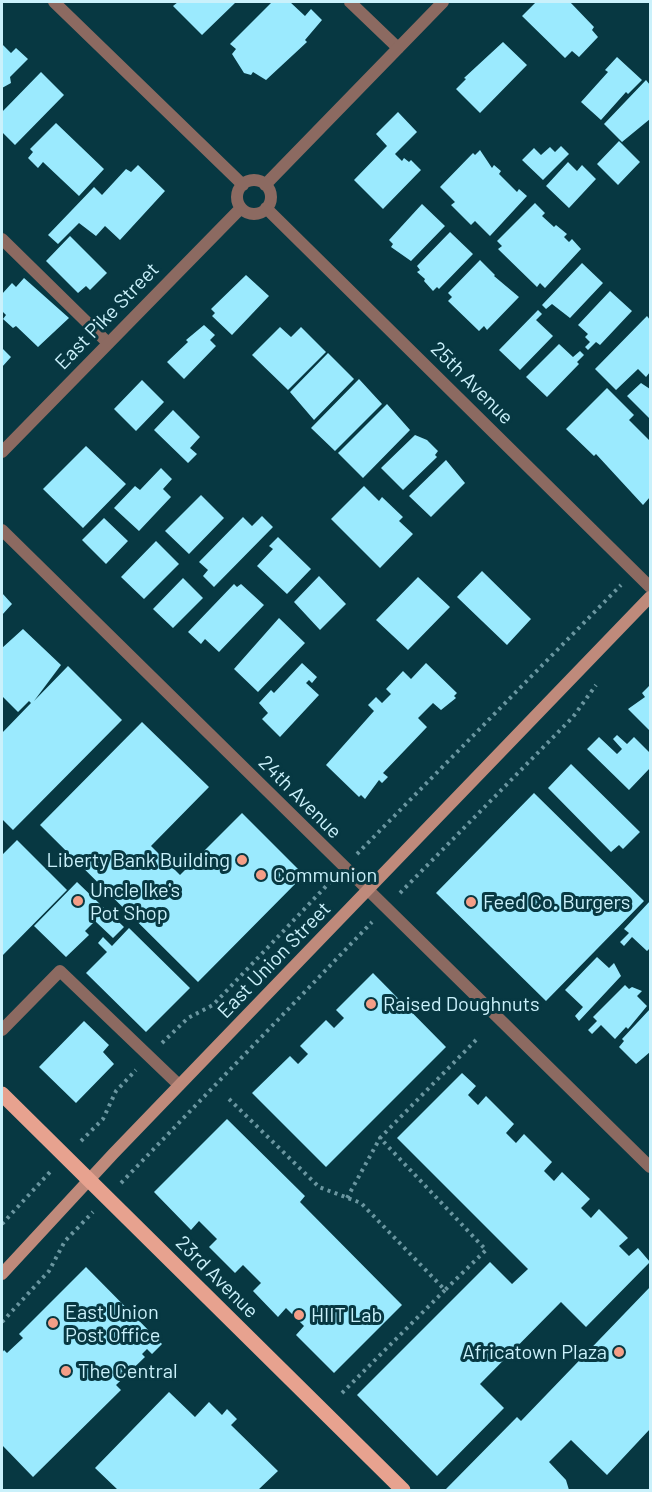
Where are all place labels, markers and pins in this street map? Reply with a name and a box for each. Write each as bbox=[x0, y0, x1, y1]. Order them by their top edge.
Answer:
place label: Liberty Bank Building bbox=[46, 848, 230, 872]
marker: Liberty Bank Building bbox=[235, 853, 249, 867]
place label: Communion bbox=[273, 863, 377, 887]
marker: Communion bbox=[254, 868, 268, 882]
place label: Uncle Ike's Pot Shop bbox=[90, 878, 180, 925]
place label: Feed Co. Burgers bbox=[483, 890, 630, 914]
marker: Uncle Ike's Pot Shop bbox=[71, 894, 85, 908]
marker: Feed Co. Burgers bbox=[464, 895, 478, 909]
place label: Raised Doughnuts bbox=[383, 992, 540, 1016]
marker: Raised Doughnuts bbox=[364, 997, 378, 1011]
place label: East Union Post Office bbox=[65, 1300, 160, 1347]
place label: HIIT Lab bbox=[311, 1303, 382, 1327]
marker: HIIT Lab bbox=[292, 1308, 306, 1322]
marker: East Union Post Office bbox=[46, 1316, 60, 1330]
place label: Africatown Plaza bbox=[463, 1340, 607, 1364]
marker: Africatown Plaza bbox=[612, 1345, 626, 1359]
place label: The Central bbox=[78, 1359, 178, 1383]
marker: The Central bbox=[59, 1364, 73, 1378]

